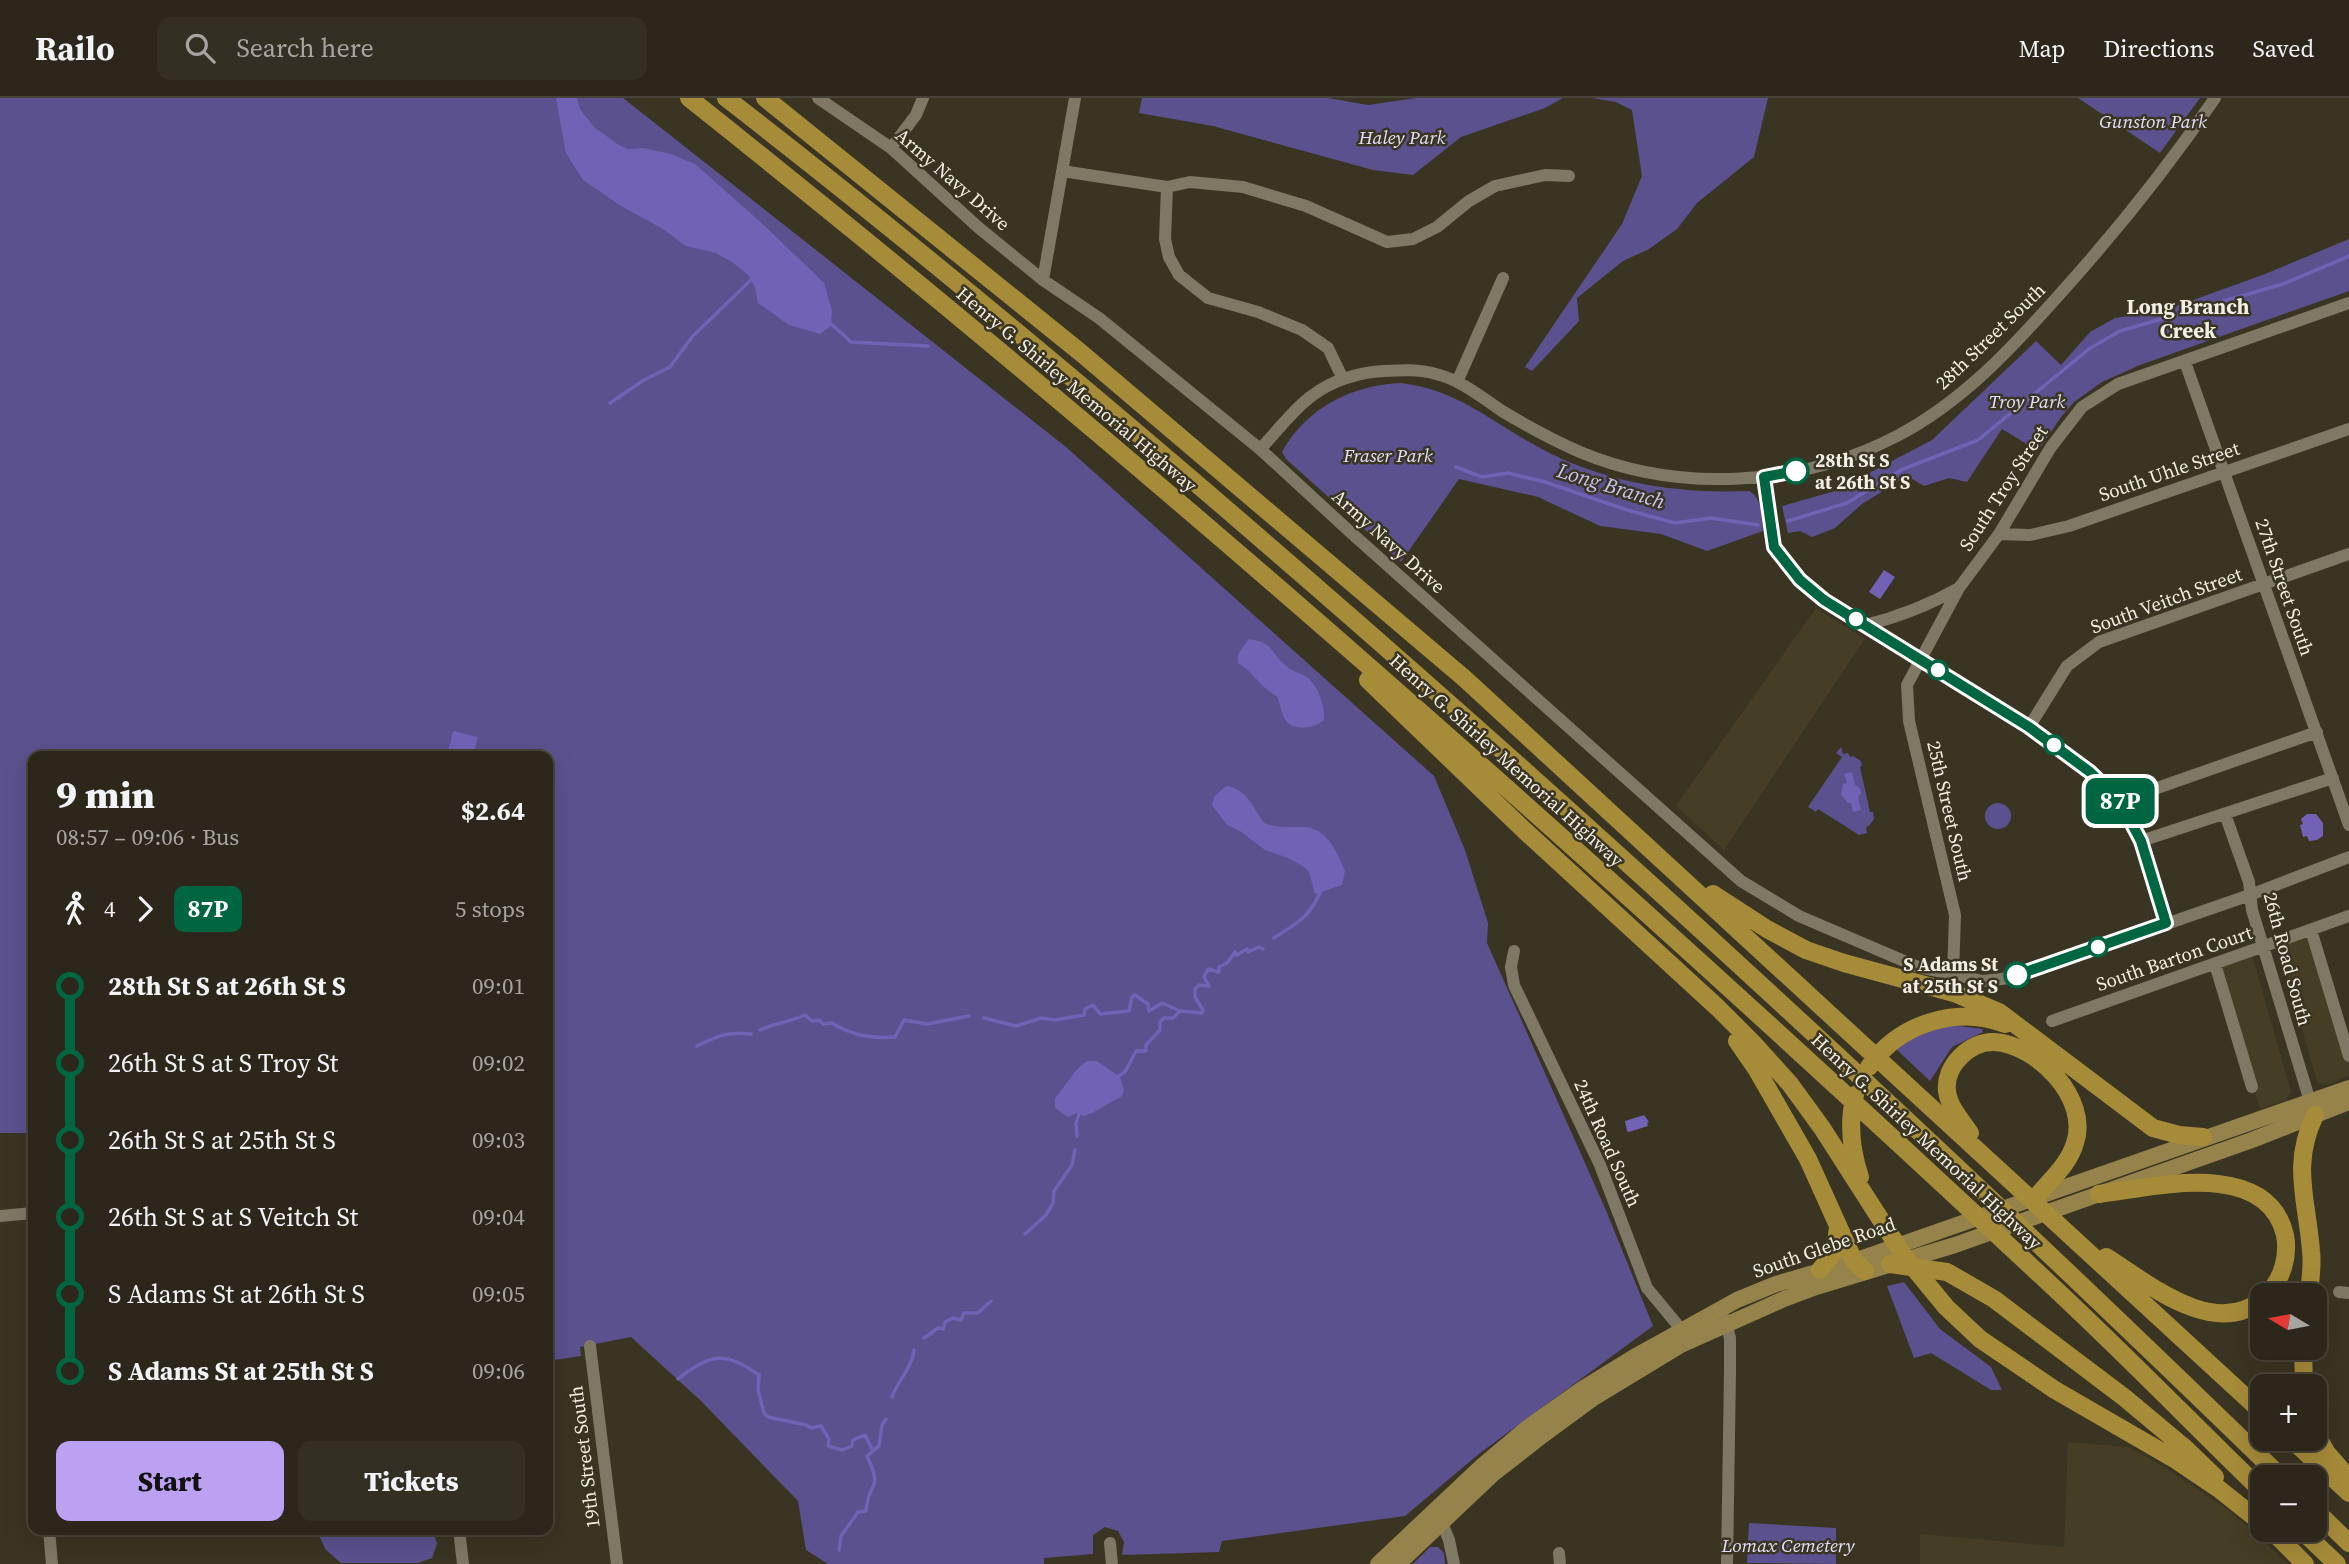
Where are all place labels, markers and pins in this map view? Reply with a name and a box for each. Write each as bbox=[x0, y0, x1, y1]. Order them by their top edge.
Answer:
place label: 28th St S at 26th St S bbox=[1815, 447, 1910, 495]
marker: 28th St S at 26th St S bbox=[1783, 458, 1809, 484]
unlabelled marker bbox=[1846, 609, 1866, 629]
unlabelled marker bbox=[1928, 660, 1948, 680]
unlabelled marker bbox=[2044, 735, 2064, 755]
unlabelled marker bbox=[2088, 937, 2108, 957]
place label: S Adams St at 25th St S bbox=[1903, 951, 1998, 999]
marker: S Adams St at 25th St S bbox=[2004, 962, 2030, 988]

